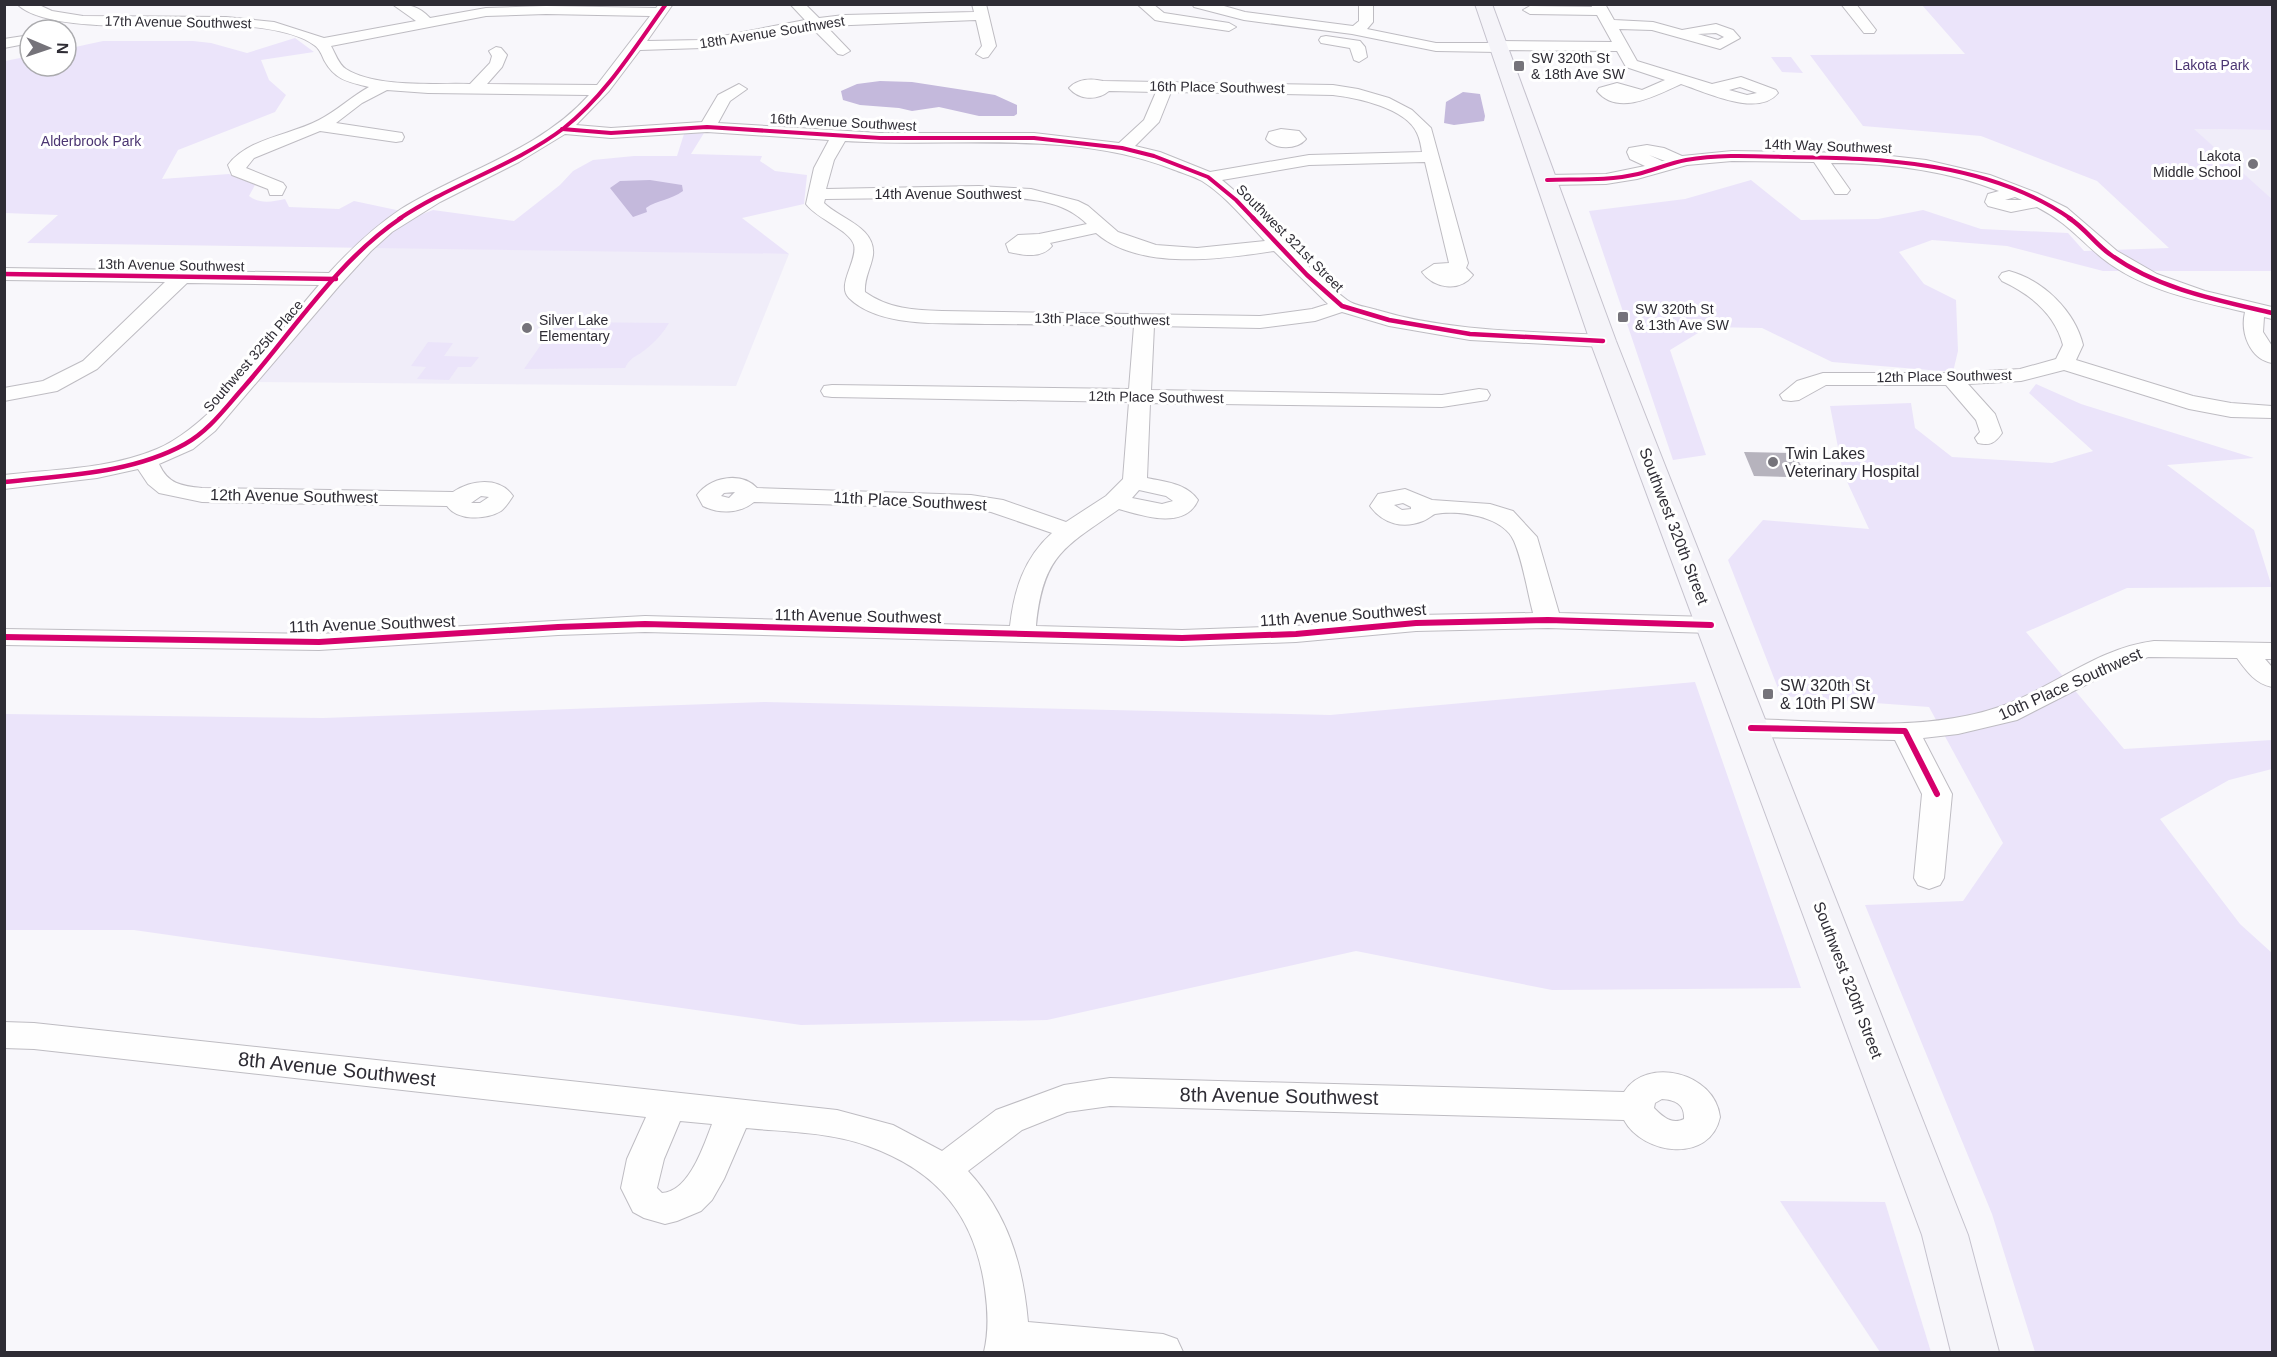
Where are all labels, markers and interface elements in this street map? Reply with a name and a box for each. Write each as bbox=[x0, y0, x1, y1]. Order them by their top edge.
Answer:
street label: 17th Avenue Southwest bbox=[104, 13, 252, 31]
street label: 18th Avenue Southwest bbox=[698, 13, 846, 51]
north arrow bbox=[18, 18, 78, 78]
text: N bbox=[54, 42, 71, 55]
place label: SW 320th St & 18th Ave SW bbox=[1531, 50, 1626, 82]
park label: Lakota Park bbox=[2175, 57, 2250, 73]
marker: SW 320th St & 18th Ave SW bbox=[1512, 59, 1526, 73]
street label: 16th Place Southwest bbox=[1149, 78, 1285, 96]
street label: 16th Avenue Southwest bbox=[769, 110, 917, 134]
park label: Alderbrook Park bbox=[41, 133, 142, 149]
street label: 14th Way Southwest bbox=[1764, 136, 1892, 156]
place label: Lakota Middle School bbox=[2153, 148, 2241, 180]
marker: Lakota Middle School bbox=[2246, 157, 2260, 171]
street label: Southwest 321st Street bbox=[1233, 181, 1347, 295]
street label: 14th Avenue Southwest bbox=[875, 186, 1022, 202]
street label: 13th Avenue Southwest bbox=[97, 256, 245, 274]
street label: Southwest 325th Place bbox=[200, 297, 306, 415]
place label: SW 320th St & 13th Ave SW bbox=[1635, 301, 1730, 333]
street label: 13th Place Southwest bbox=[1034, 310, 1170, 328]
marker: SW 320th St & 13th Ave SW bbox=[1616, 310, 1630, 324]
place label: Silver Lake Elementary bbox=[539, 312, 610, 344]
marker: Silver Lake Elementary bbox=[520, 321, 534, 335]
street label: 12th Place Southwest bbox=[1876, 367, 2012, 385]
street label: 12th Place Southwest bbox=[1088, 388, 1224, 406]
street label: Southwest 320th Street bbox=[1636, 445, 1712, 607]
place label: Twin Lakes Veterinary Hospital bbox=[1785, 445, 1919, 480]
marker: Twin Lakes Veterinary Hospital bbox=[1766, 455, 1780, 469]
street label: 12th Avenue Southwest bbox=[210, 486, 379, 506]
street label: 11th Place Southwest bbox=[833, 488, 988, 514]
street label: 11th Avenue Southwest bbox=[1259, 601, 1427, 629]
street label: 11th Avenue Southwest bbox=[775, 606, 942, 626]
street label: 11th Avenue Southwest bbox=[288, 613, 456, 635]
street label: 10th Place Southwest bbox=[1996, 645, 2145, 723]
place label: SW 320th St & 10th Pl SW bbox=[1780, 677, 1876, 712]
marker: SW 320th St & 10th Pl SW bbox=[1761, 687, 1775, 701]
street label: Southwest 320th Street bbox=[1810, 899, 1886, 1061]
street label: 8th Avenue Southwest bbox=[237, 1048, 437, 1090]
street label: 8th Avenue Southwest bbox=[1179, 1083, 1379, 1109]

